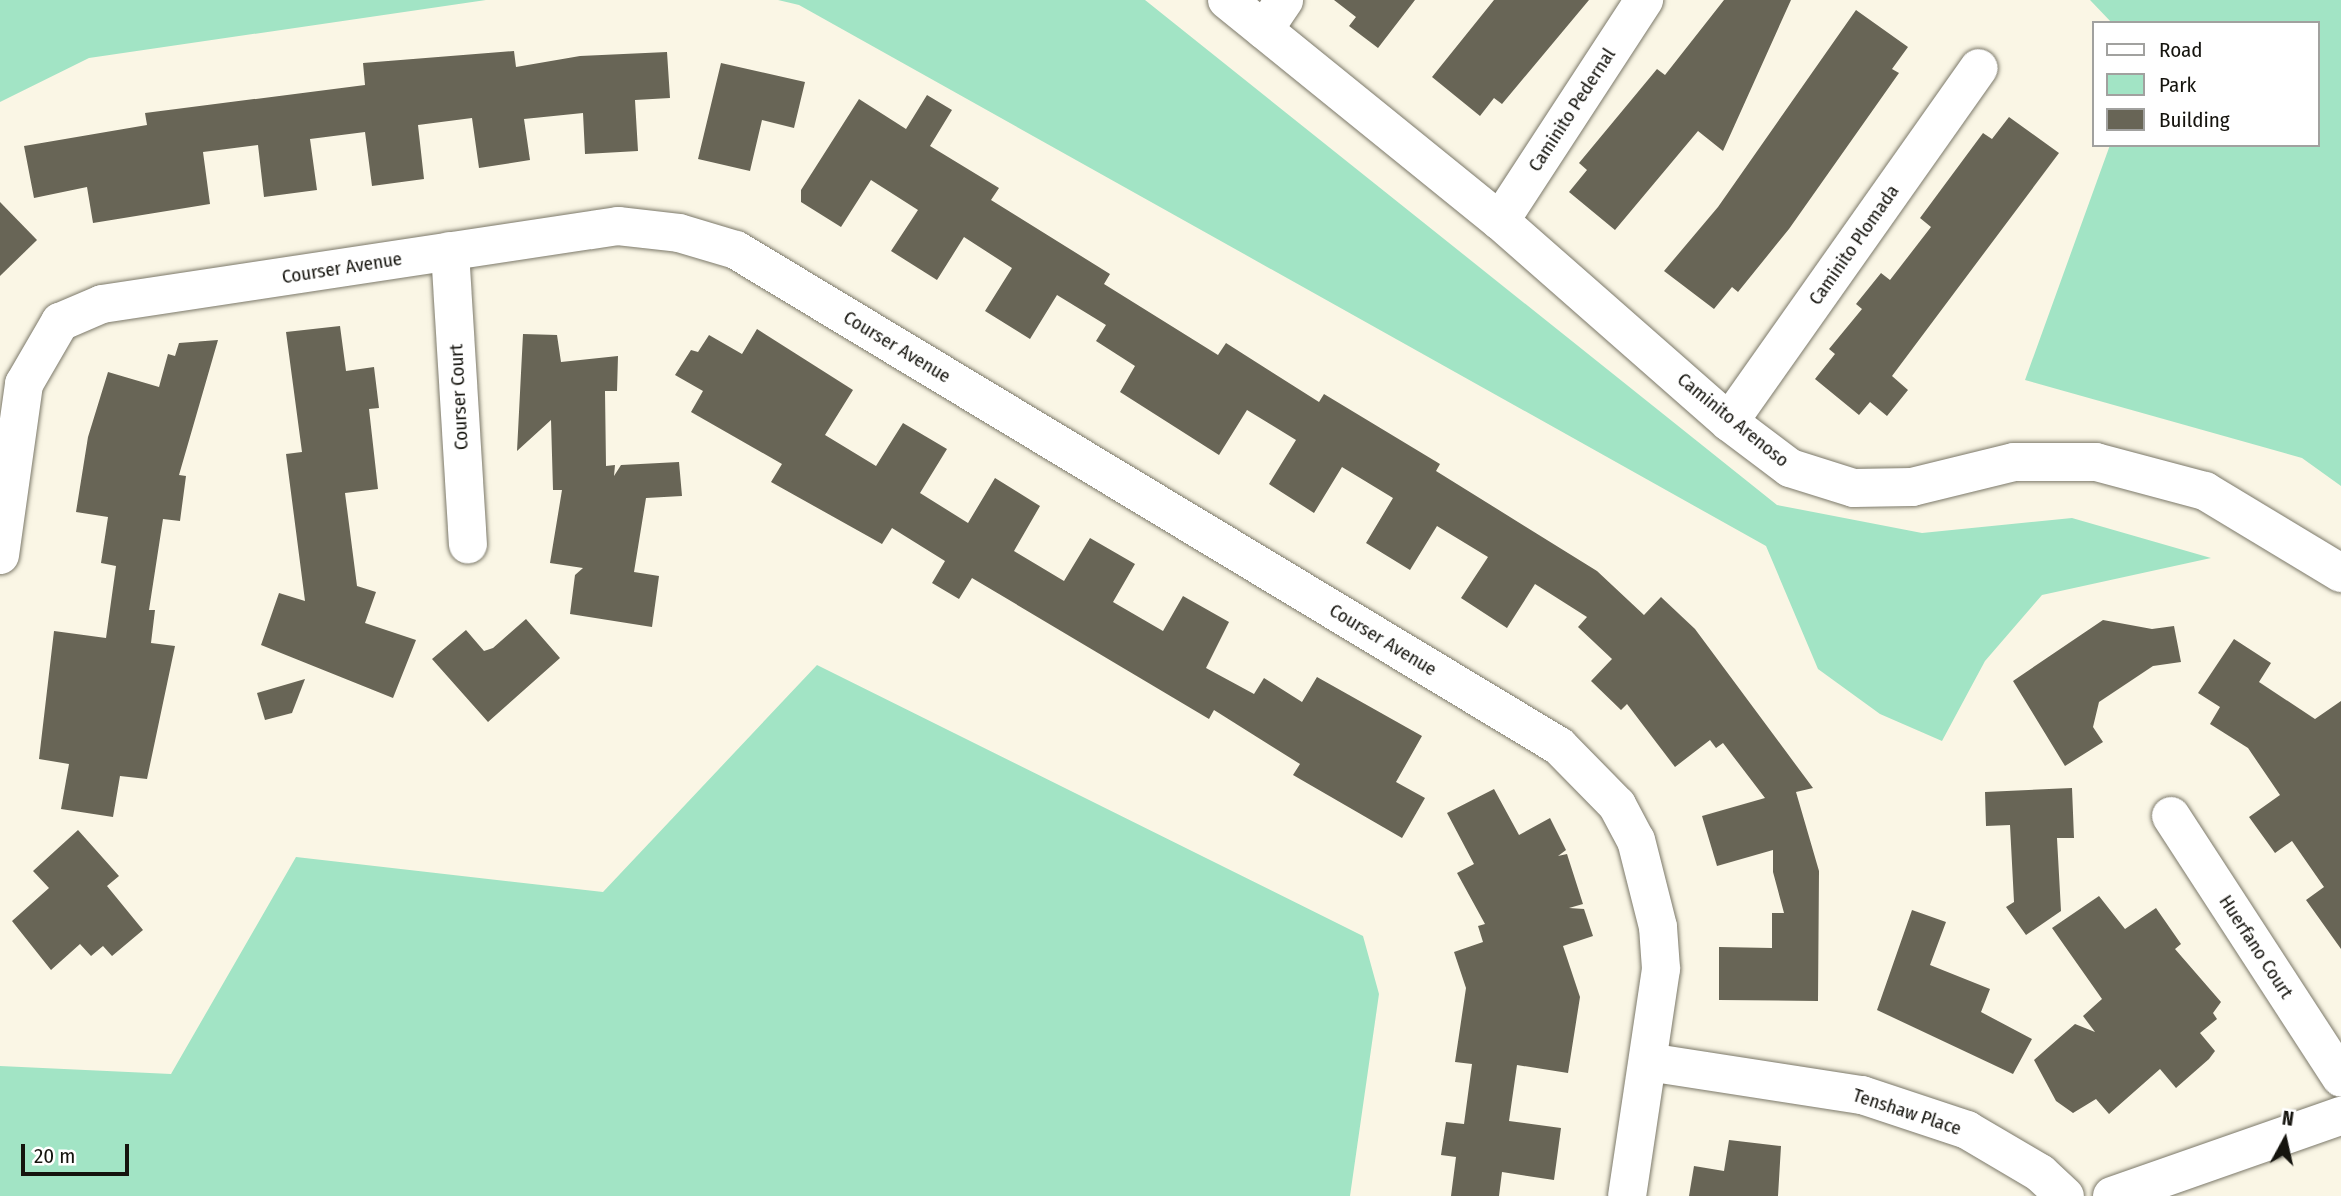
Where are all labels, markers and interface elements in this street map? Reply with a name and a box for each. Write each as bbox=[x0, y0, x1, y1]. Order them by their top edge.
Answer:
legend bbox=[2092, 21, 2320, 147]
text: Road bbox=[2159, 37, 2203, 63]
street label: Caminito Pedernal bbox=[1524, 44, 1620, 176]
text: Park bbox=[2159, 72, 2196, 98]
text: Building bbox=[2159, 107, 2230, 133]
street label: Caminito Plomada bbox=[1804, 181, 1904, 309]
street label: Courser Avenue bbox=[280, 247, 404, 289]
street label: Courser Avenue bbox=[839, 306, 955, 388]
street label: Courser Court bbox=[445, 343, 473, 451]
street label: Caminito Arenoso bbox=[1673, 368, 1793, 472]
street label: Courser Avenue bbox=[1325, 599, 1441, 681]
street label: Huerfano Court bbox=[2214, 891, 2298, 1003]
street label: Tenshaw Place bbox=[1850, 1084, 1964, 1140]
north arrow bbox=[2250, 1105, 2320, 1175]
text: N bbox=[2281, 1107, 2295, 1131]
scale bar bbox=[24, 1130, 133, 1174]
text: 20 m bbox=[34, 1143, 75, 1169]

